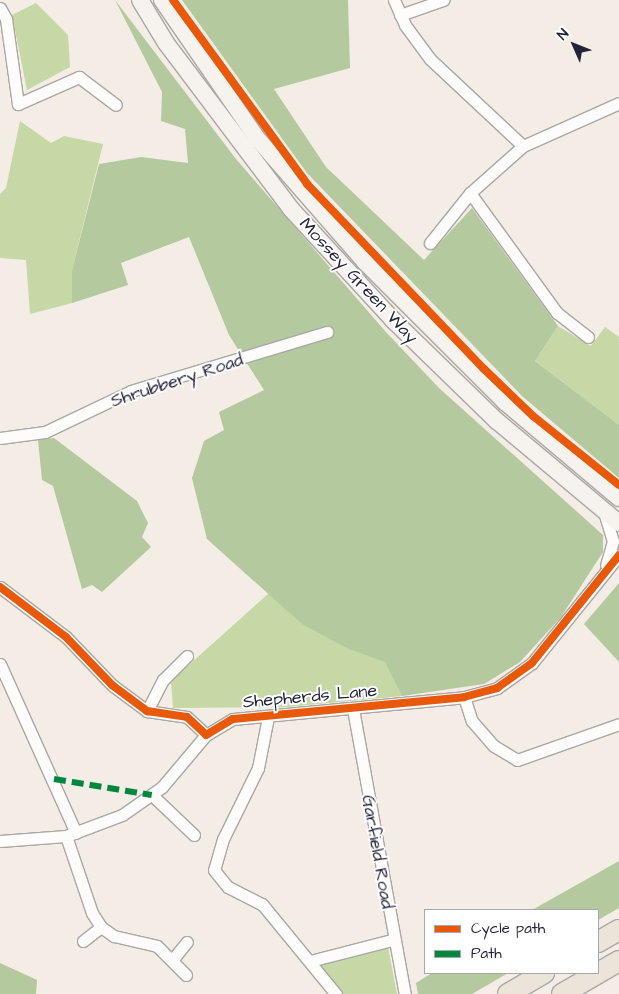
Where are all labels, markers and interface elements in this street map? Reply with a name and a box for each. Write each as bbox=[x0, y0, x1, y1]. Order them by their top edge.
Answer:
north arrow bbox=[549, 20, 599, 70]
text: N bbox=[553, 24, 573, 45]
street label: Mossey Green Way bbox=[294, 214, 422, 348]
street label: Shrubbery Road bbox=[108, 349, 246, 413]
street label: Shepherds Lane bbox=[242, 680, 378, 714]
street label: Garfield Road bbox=[356, 793, 398, 911]
legend bbox=[424, 909, 599, 974]
text: Cycle path bbox=[471, 918, 545, 939]
text: Path bbox=[471, 943, 502, 964]

